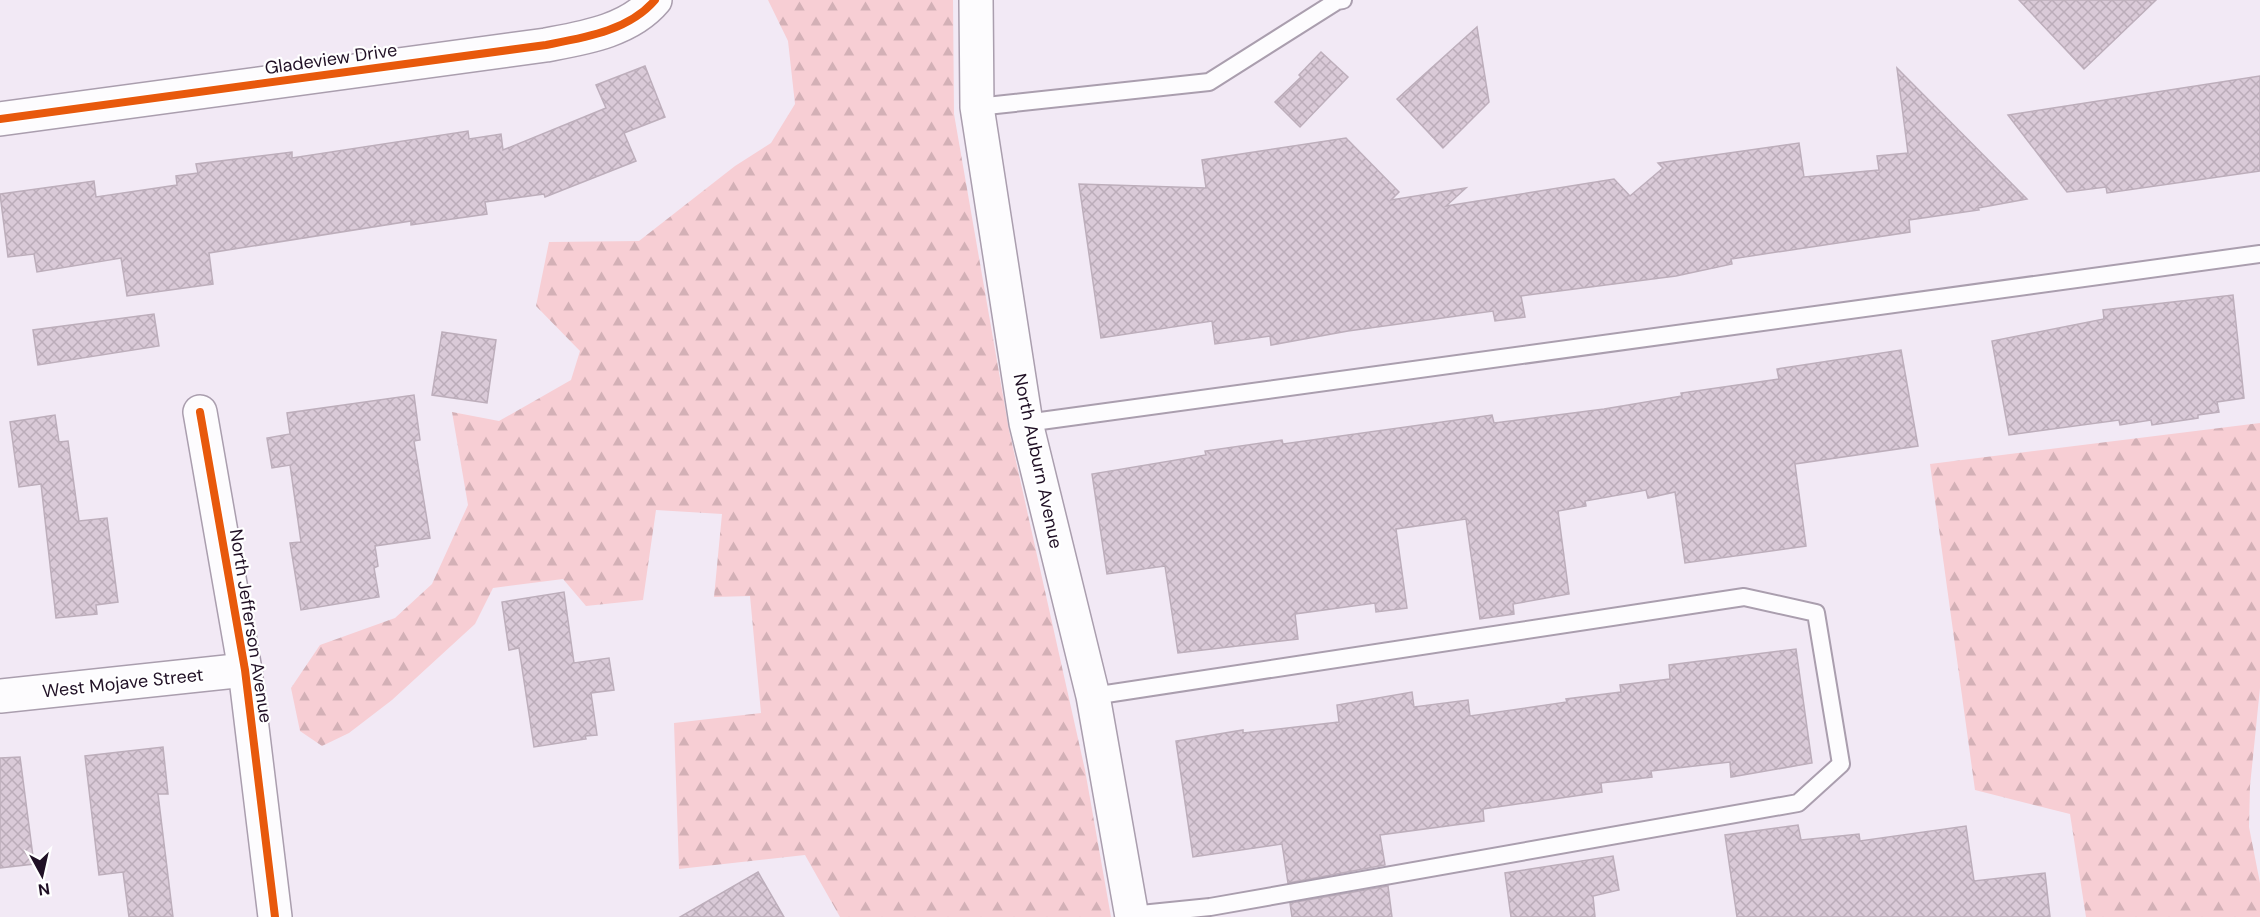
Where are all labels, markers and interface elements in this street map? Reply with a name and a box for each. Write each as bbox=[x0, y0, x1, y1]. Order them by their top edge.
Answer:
street label: Gladeview Drive bbox=[263, 38, 399, 80]
street label: North Auburn Avenue bbox=[1008, 371, 1068, 551]
street label: North Jefferson Avenue bbox=[224, 527, 278, 725]
street label: West Mojave Street bbox=[41, 663, 205, 703]
north arrow bbox=[12, 845, 72, 905]
text: N bbox=[37, 878, 51, 901]

